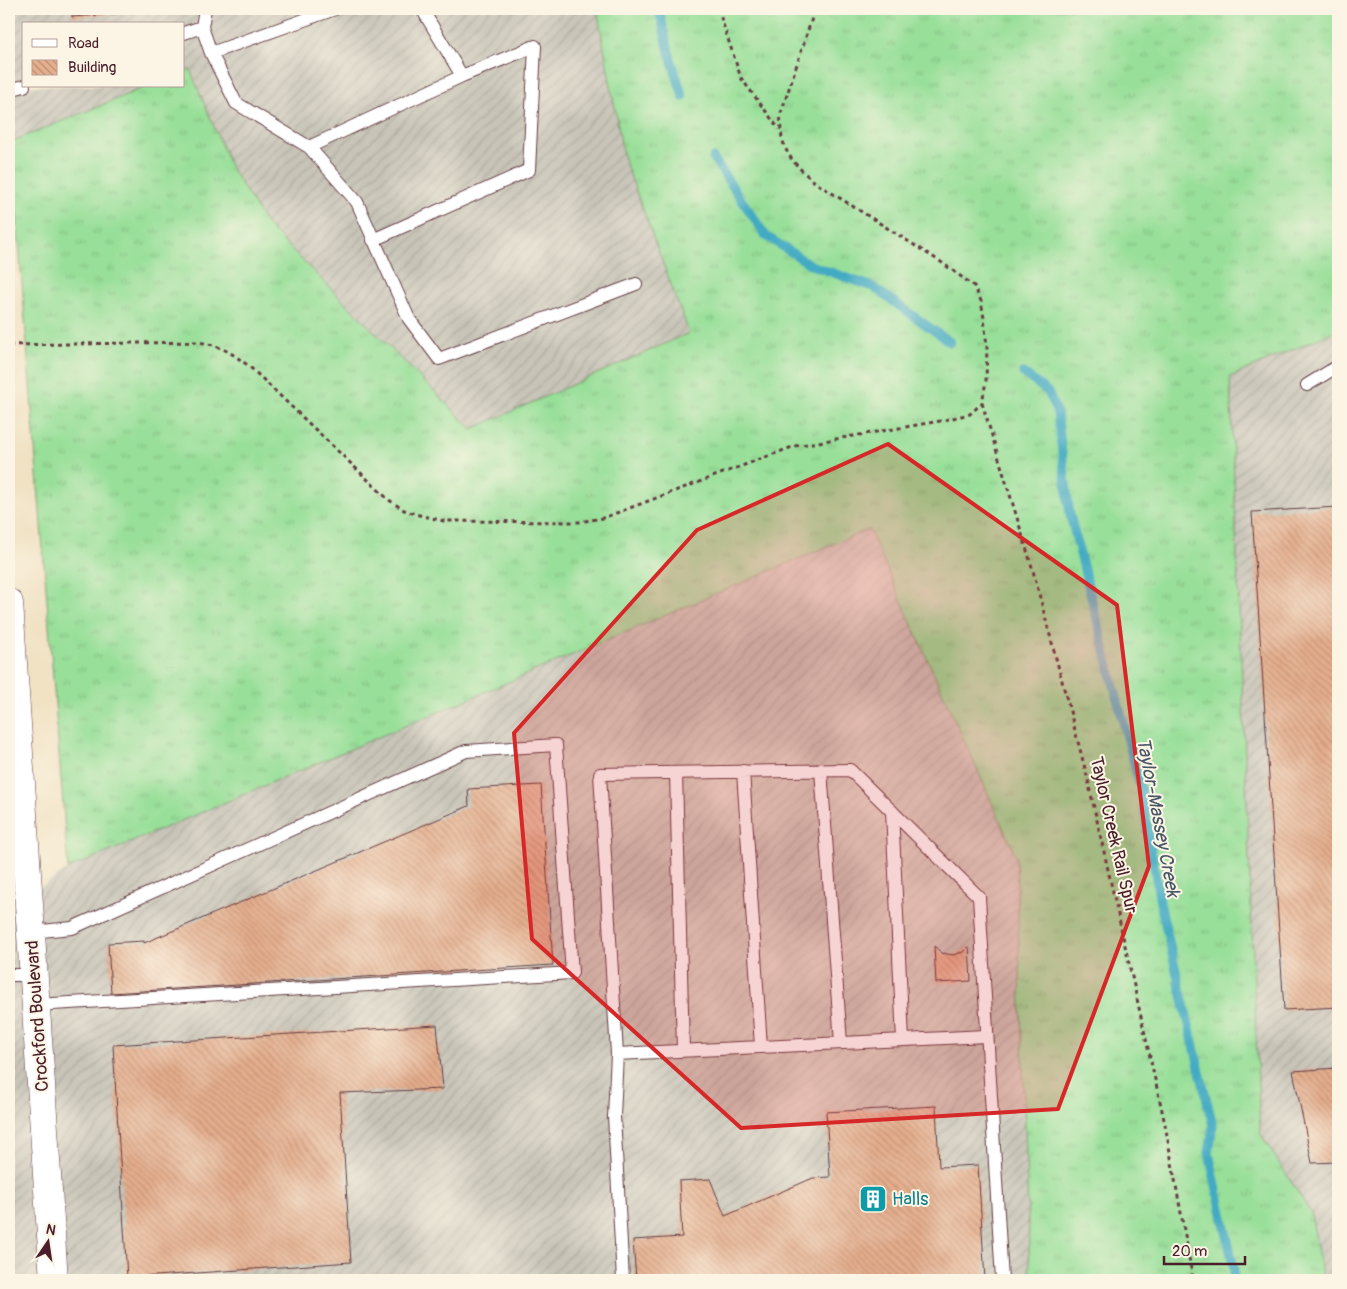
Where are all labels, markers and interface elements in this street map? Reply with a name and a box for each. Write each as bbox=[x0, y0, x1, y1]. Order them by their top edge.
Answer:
legend bbox=[22, 22, 185, 88]
text: Road bbox=[68, 34, 99, 53]
text: Building bbox=[68, 58, 116, 77]
water label: Taylor-Massey Creek bbox=[1131, 735, 1186, 901]
street label: Taylor Creek Rail Spur bbox=[1084, 754, 1143, 916]
street label: Crockford Boulevard bbox=[21, 940, 54, 1092]
building icon: Halls bbox=[858, 1184, 888, 1214]
place label: Halls bbox=[892, 1188, 928, 1211]
north arrow bbox=[22, 1216, 72, 1266]
text: N bbox=[44, 1220, 57, 1239]
scale bar bbox=[1164, 1234, 1246, 1266]
text: 20 m bbox=[1172, 1242, 1207, 1261]

